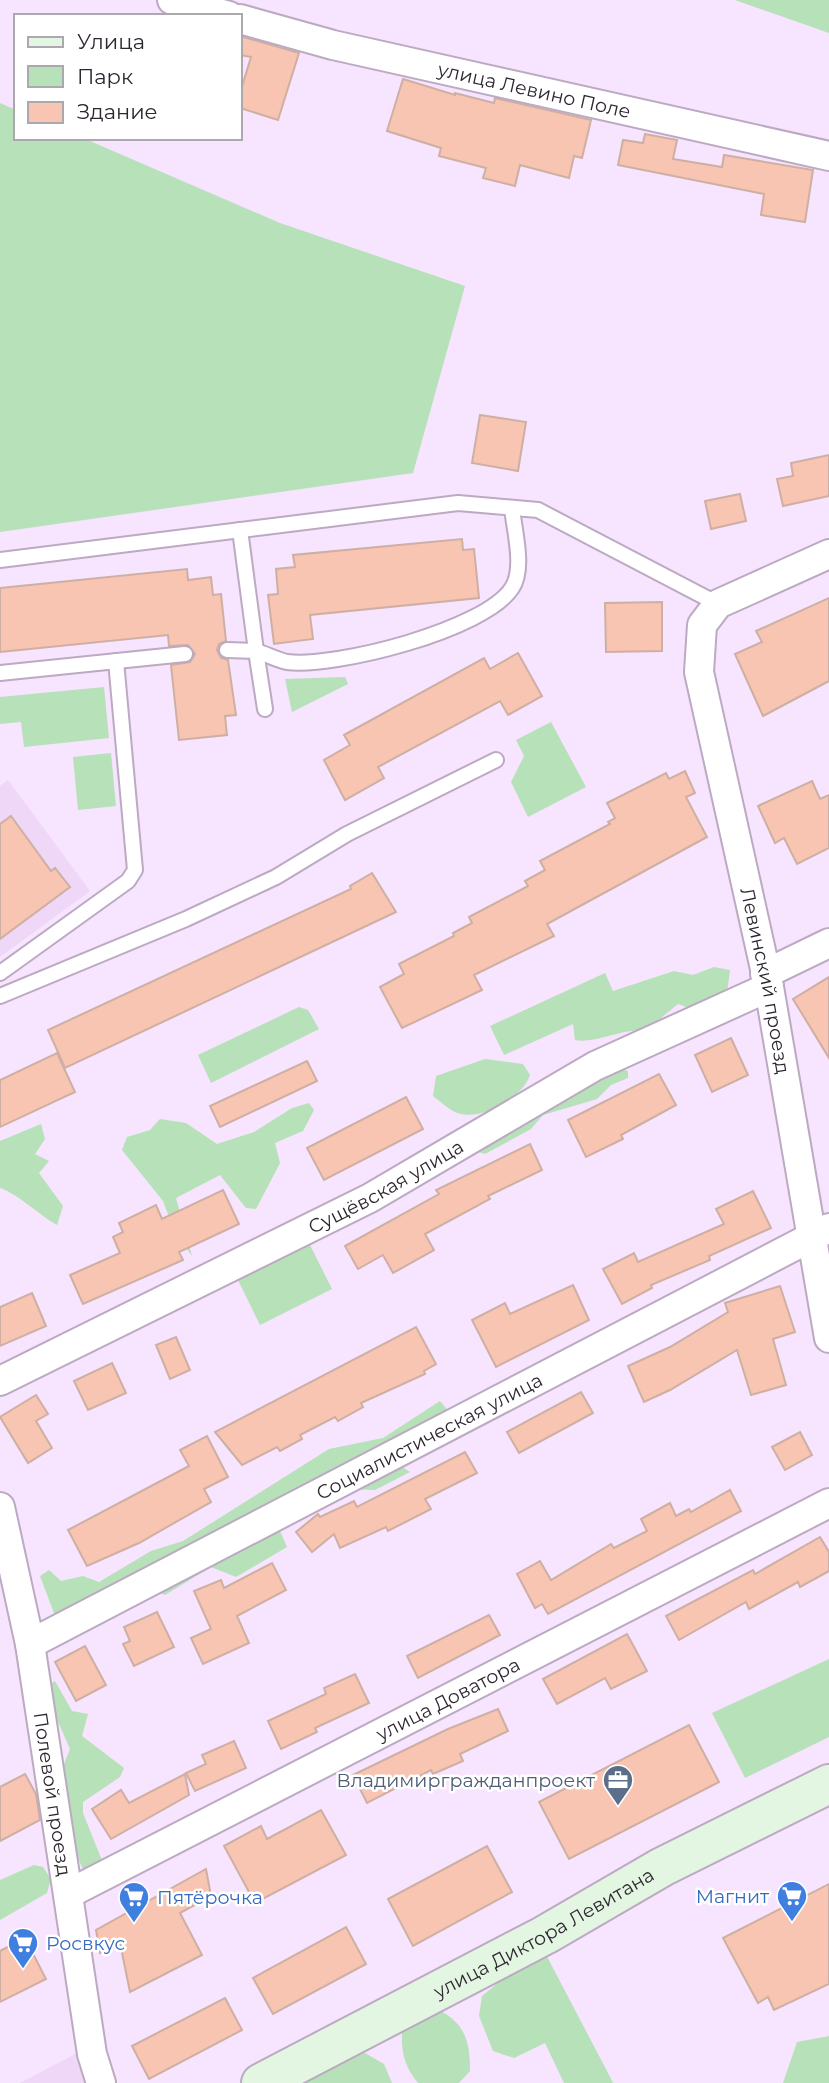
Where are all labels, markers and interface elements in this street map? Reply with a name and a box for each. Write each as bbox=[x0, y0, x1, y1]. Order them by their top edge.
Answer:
legend bbox=[14, 14, 242, 140]
text: Улица bbox=[77, 29, 145, 54]
street label: улица Левино Поле bbox=[435, 58, 633, 123]
text: Парк bbox=[77, 64, 133, 89]
text: Здание bbox=[77, 99, 158, 124]
street label: Левинский проезд bbox=[735, 885, 795, 1075]
street label: Сущёвская улица bbox=[305, 1135, 468, 1239]
street label: Социалистическая улица bbox=[312, 1368, 546, 1505]
street label: улица Доватора bbox=[371, 1653, 524, 1746]
street label: Полевой проезд bbox=[28, 1711, 76, 1878]
office icon: Владимиргражданпроект bbox=[601, 1763, 635, 1807]
place label: Владимиргражданпроект bbox=[337, 1769, 595, 1792]
street label: улица Диктора Левитана bbox=[429, 1863, 658, 2004]
supermarket icon: Магнит bbox=[775, 1879, 809, 1923]
supermarket icon: Пятёрочка bbox=[117, 1880, 151, 1924]
place label: Магнит bbox=[696, 1885, 769, 1908]
place label: Пятёрочка bbox=[157, 1886, 263, 1909]
supermarket icon: Росвкус bbox=[6, 1926, 40, 1970]
place label: Росвкус bbox=[46, 1932, 126, 1955]

